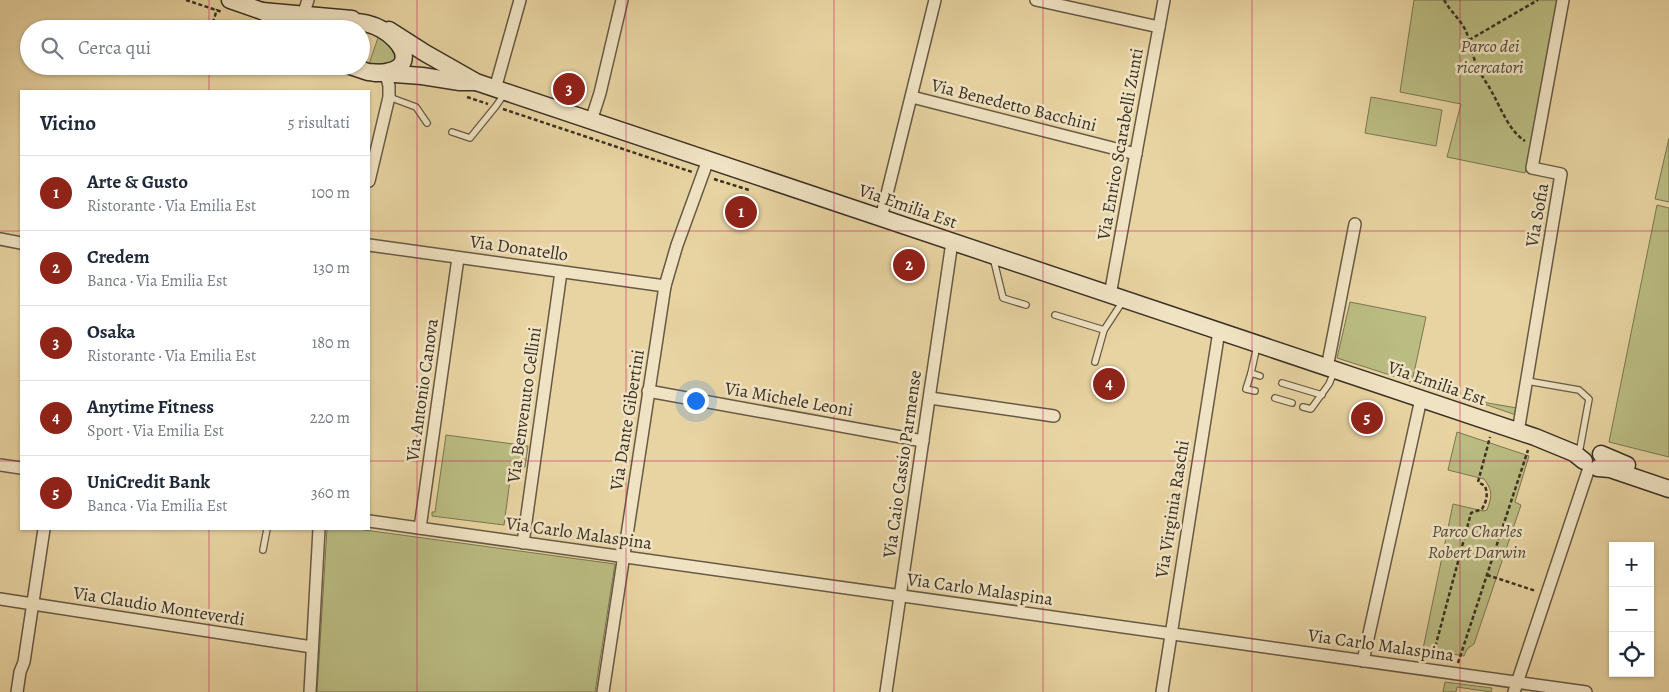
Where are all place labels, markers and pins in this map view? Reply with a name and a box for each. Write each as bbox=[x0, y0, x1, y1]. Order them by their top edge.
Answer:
pin: 3 bbox=[553, 70, 585, 108]
pin: 1 bbox=[725, 193, 757, 231]
pin: 2 bbox=[893, 246, 925, 284]
pin: 4 bbox=[1093, 365, 1125, 403]
pin: 5 bbox=[1351, 399, 1383, 437]

